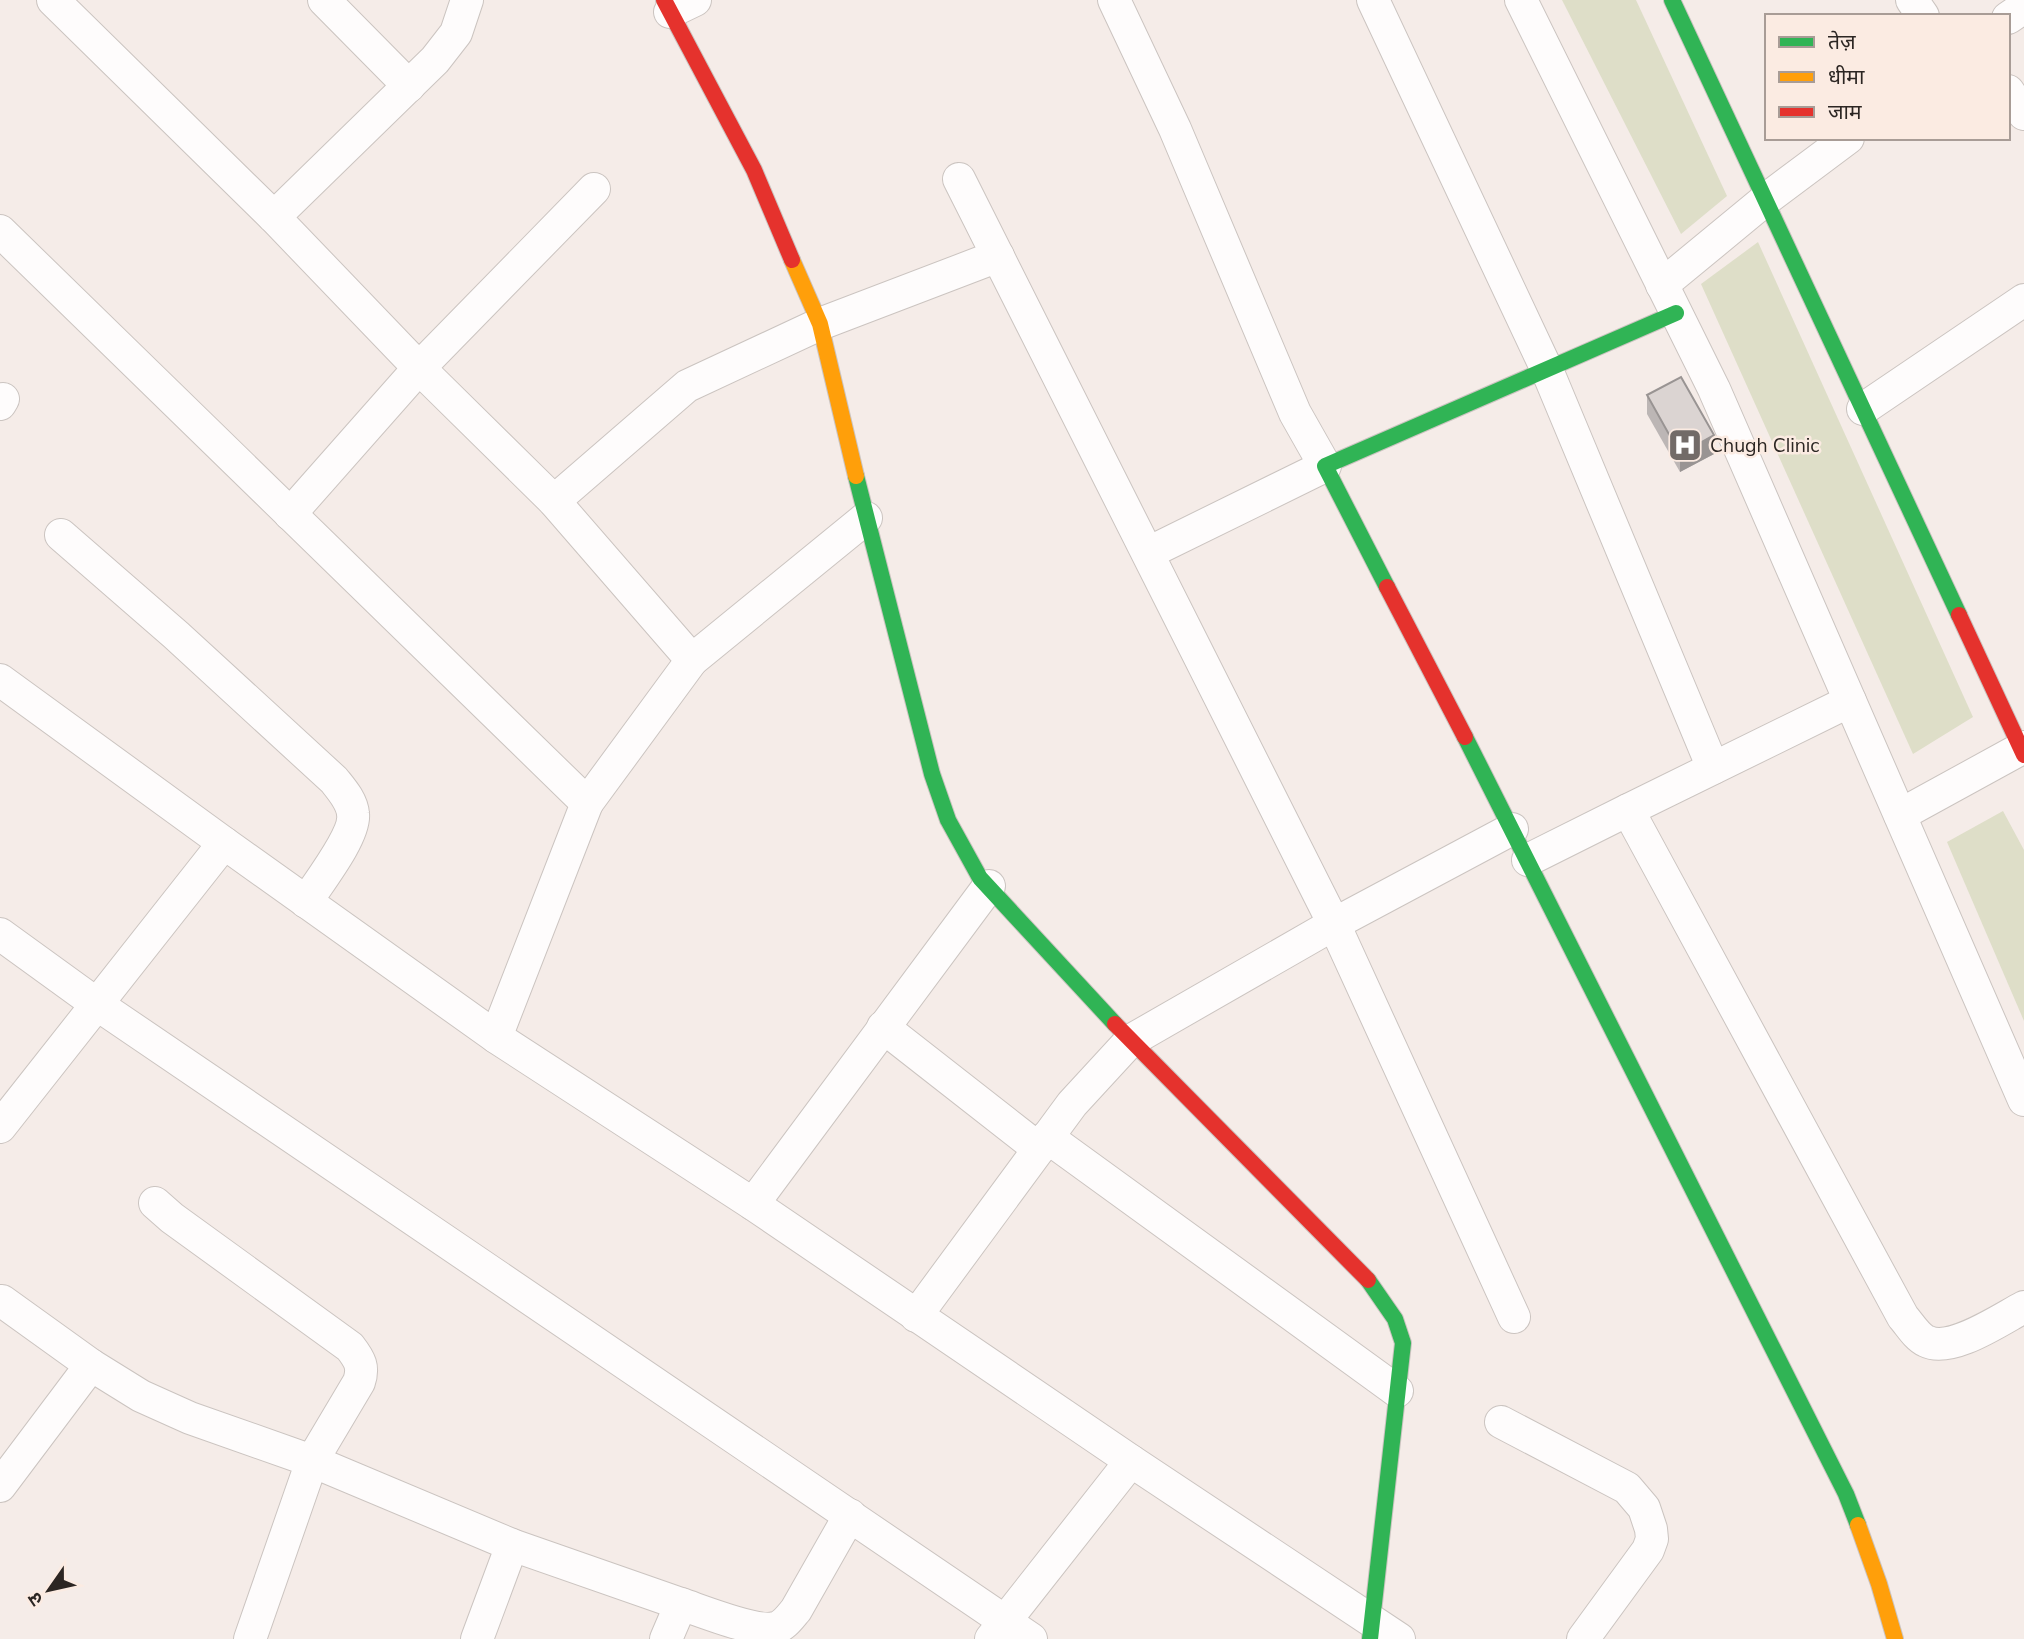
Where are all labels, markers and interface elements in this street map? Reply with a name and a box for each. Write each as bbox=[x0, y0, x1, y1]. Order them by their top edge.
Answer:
legend bbox=[1765, 14, 2010, 140]
text: तेज़ bbox=[1828, 28, 1856, 54]
text: धीमा bbox=[1828, 63, 1865, 89]
text: जाम bbox=[1828, 98, 1862, 124]
hospital icon: Chugh Clinic bbox=[1666, 426, 1704, 464]
place label: Chugh Clinic bbox=[1710, 433, 1820, 457]
north arrow bbox=[14, 1555, 84, 1625]
text: उ bbox=[21, 1587, 48, 1611]

